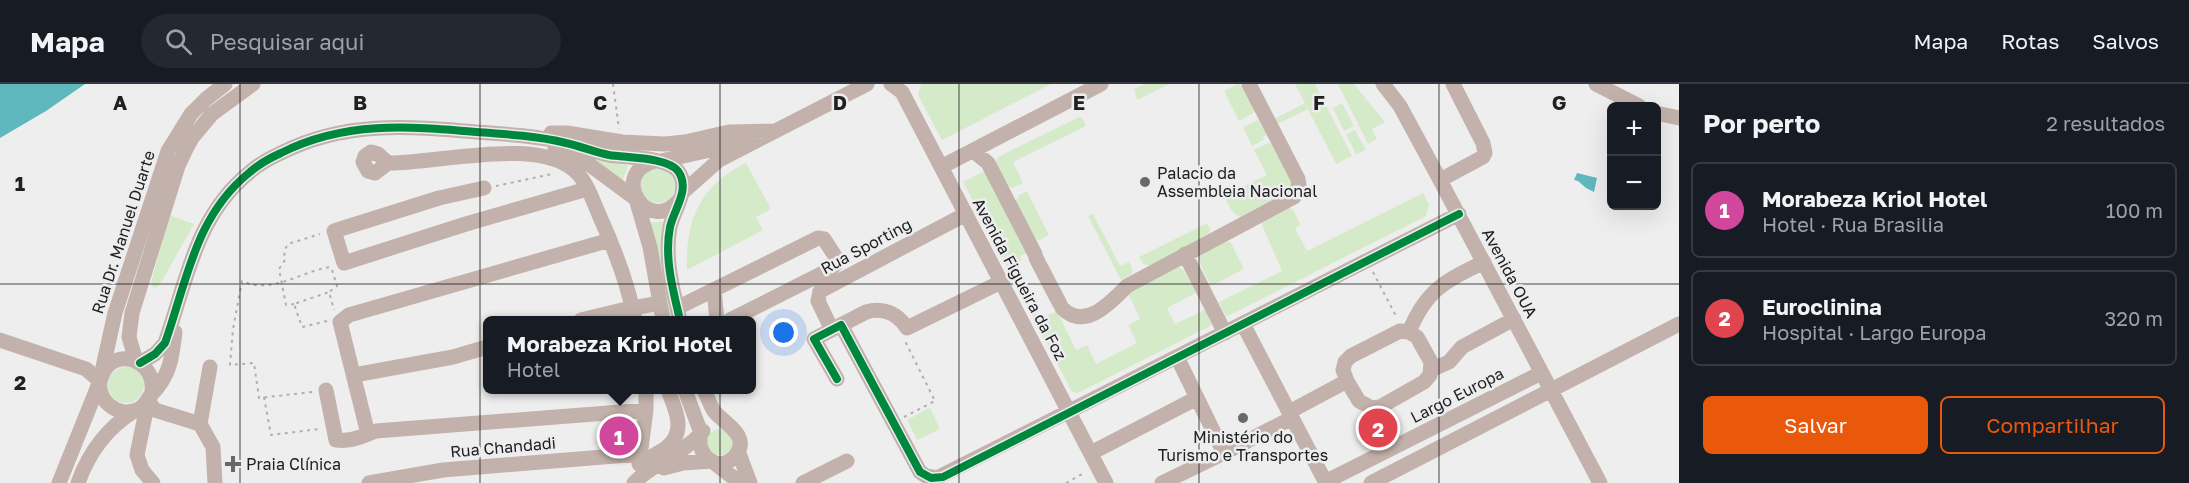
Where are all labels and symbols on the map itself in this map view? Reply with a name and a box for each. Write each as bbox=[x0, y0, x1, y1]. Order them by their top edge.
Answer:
text: A bbox=[113, 90, 127, 114]
text: B bbox=[353, 90, 367, 114]
text: C bbox=[593, 90, 607, 114]
text: D bbox=[833, 90, 847, 114]
text: E bbox=[1073, 90, 1085, 114]
text: F bbox=[1313, 90, 1325, 114]
text: G bbox=[1552, 90, 1566, 114]
street label: Rua Dr. Manuel Duarte bbox=[87, 148, 159, 316]
place label: Palacio da Assembleia Nacional bbox=[1157, 163, 1317, 201]
text: 1 bbox=[15, 171, 25, 195]
marker: Palacio da Assembleia Nacional bbox=[1138, 175, 1152, 189]
street label: Avenida Figueira da Foz bbox=[969, 195, 1071, 363]
street label: Rua Sporting bbox=[817, 214, 915, 278]
street label: Avenida OUA bbox=[1478, 225, 1542, 321]
your location bbox=[769, 318, 798, 347]
street label: Largo Europa bbox=[1407, 363, 1507, 427]
text: 2 bbox=[14, 370, 26, 394]
pin: 2 bbox=[1358, 406, 1398, 450]
marker: Ministério do Turismo e Transportes bbox=[1236, 411, 1250, 425]
pin: 1 bbox=[600, 414, 638, 458]
place label: Ministério do Turismo e Transportes bbox=[1158, 427, 1328, 465]
street label: Rua Chandadi bbox=[449, 432, 557, 462]
place label: Praia Clínica bbox=[246, 454, 341, 474]
marker: Praia Clínica bbox=[224, 455, 242, 473]

